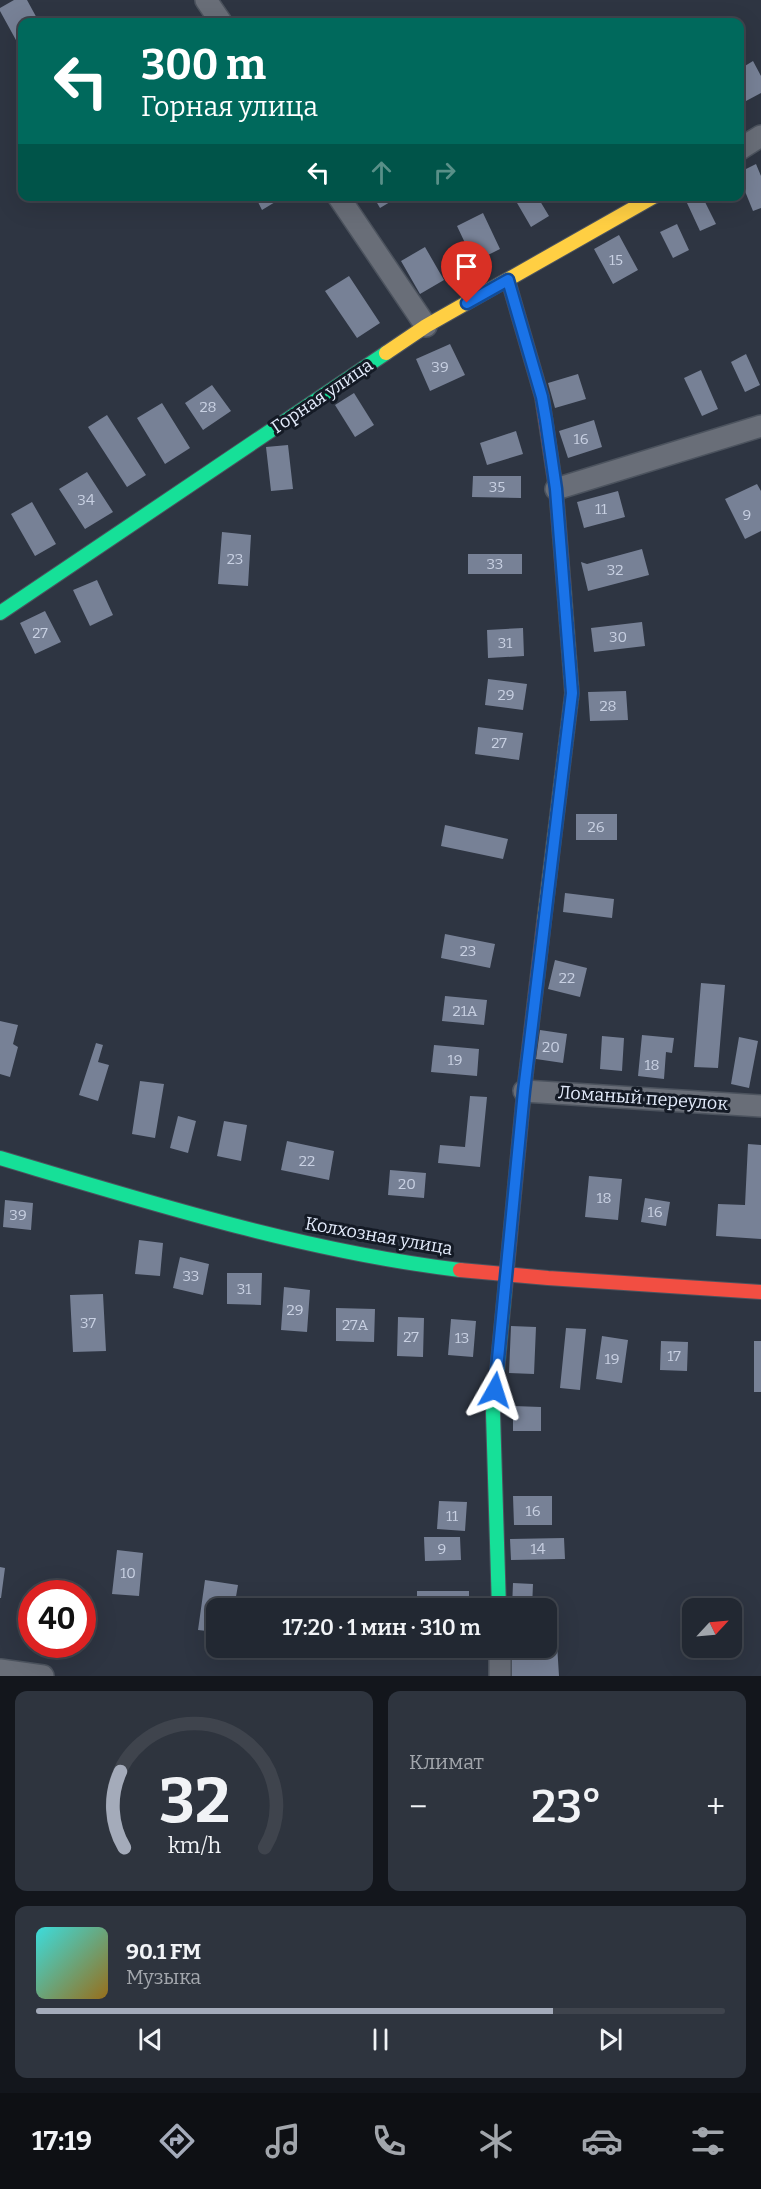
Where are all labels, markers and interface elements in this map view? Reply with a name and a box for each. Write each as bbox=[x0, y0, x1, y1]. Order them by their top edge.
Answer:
text: 300 m bbox=[141, 40, 266, 90]
icon: left bbox=[42, 42, 120, 120]
text: Горная улица bbox=[141, 91, 318, 123]
icon: left bbox=[302, 156, 335, 189]
icon: ahead bbox=[365, 156, 398, 189]
icon: right bbox=[428, 156, 461, 189]
pin bbox=[441, 241, 492, 303]
icon: arrive bbox=[450, 250, 483, 283]
house number: 15 bbox=[609, 251, 623, 269]
street label: Горная улица bbox=[267, 354, 377, 438]
house number: 39 bbox=[431, 358, 449, 376]
house number: 28 bbox=[199, 398, 217, 416]
house number: 16 bbox=[574, 430, 589, 448]
house number: 35 bbox=[489, 478, 505, 496]
house number: 34 bbox=[77, 491, 95, 509]
house number: 11 bbox=[595, 500, 607, 518]
house number: 9 bbox=[743, 506, 751, 524]
house number: 23 bbox=[227, 550, 243, 568]
house number: 33 bbox=[487, 555, 503, 573]
house number: 32 bbox=[607, 561, 623, 579]
house number: 27 bbox=[32, 624, 48, 642]
house number: 30 bbox=[609, 628, 627, 646]
house number: 31 bbox=[498, 634, 512, 652]
house number: 29 bbox=[498, 686, 514, 704]
house number: 28 bbox=[599, 697, 617, 715]
house number: 27 bbox=[491, 734, 507, 752]
house number: 26 bbox=[588, 818, 605, 836]
house number: 23 bbox=[460, 942, 476, 960]
house number: 22 bbox=[559, 969, 575, 987]
house number: 21А bbox=[453, 1002, 478, 1020]
house number: 20 bbox=[542, 1038, 560, 1056]
house number: 19 bbox=[448, 1051, 462, 1069]
house number: 18 bbox=[644, 1056, 660, 1074]
street label: Ломаный переулок bbox=[557, 1081, 729, 1115]
house number: 22 bbox=[299, 1152, 315, 1170]
house number: 20 bbox=[398, 1175, 416, 1193]
house number: 18 bbox=[596, 1189, 612, 1207]
house number: 16 bbox=[648, 1203, 663, 1221]
house number: 39 bbox=[9, 1206, 27, 1224]
street label: Колхозная улица bbox=[303, 1212, 455, 1260]
house number: 33 bbox=[183, 1267, 199, 1285]
house number: 31 bbox=[237, 1280, 251, 1298]
house number: 29 bbox=[287, 1301, 303, 1319]
house number: 37 bbox=[80, 1314, 97, 1332]
house number: 27А bbox=[342, 1316, 368, 1334]
house number: 27 bbox=[403, 1328, 419, 1346]
house number: 13 bbox=[455, 1329, 469, 1347]
house number: 17 bbox=[667, 1347, 681, 1365]
house number: 19 bbox=[605, 1350, 619, 1368]
position arrow bbox=[463, 1358, 527, 1422]
house number: 16 bbox=[526, 1502, 541, 1520]
house number: 11 bbox=[446, 1507, 458, 1525]
house number: 9 bbox=[438, 1540, 446, 1558]
house number: 14 bbox=[531, 1540, 546, 1558]
house number: 10 bbox=[120, 1564, 136, 1582]
speed limit sign: 40 bbox=[18, 1580, 96, 1658]
north arrow bbox=[682, 1598, 742, 1658]
map controls bbox=[682, 1598, 742, 1658]
text: 17:20 · 1 мин · 310 m bbox=[282, 1614, 481, 1641]
text: Климат bbox=[409, 1750, 484, 1774]
text: 32 bbox=[158, 1764, 230, 1839]
text: 23° bbox=[531, 1780, 602, 1834]
text: − bbox=[409, 1787, 427, 1827]
text: + bbox=[706, 1787, 725, 1827]
text: km/h bbox=[167, 1833, 221, 1859]
text: 90.1 FM bbox=[126, 1938, 201, 1965]
text: Музыка bbox=[126, 1965, 201, 1989]
icon: previous bbox=[134, 2023, 167, 2056]
icon: pause bbox=[364, 2023, 397, 2056]
icon: next bbox=[594, 2023, 627, 2056]
icon: directions bbox=[156, 2120, 198, 2162]
icon: music bbox=[262, 2120, 304, 2162]
icon: phone bbox=[368, 2120, 410, 2162]
icon: climate bbox=[475, 2120, 517, 2162]
icon: car bbox=[581, 2120, 623, 2162]
icon: filters bbox=[687, 2120, 729, 2162]
text: 17:19 bbox=[32, 2125, 92, 2157]

